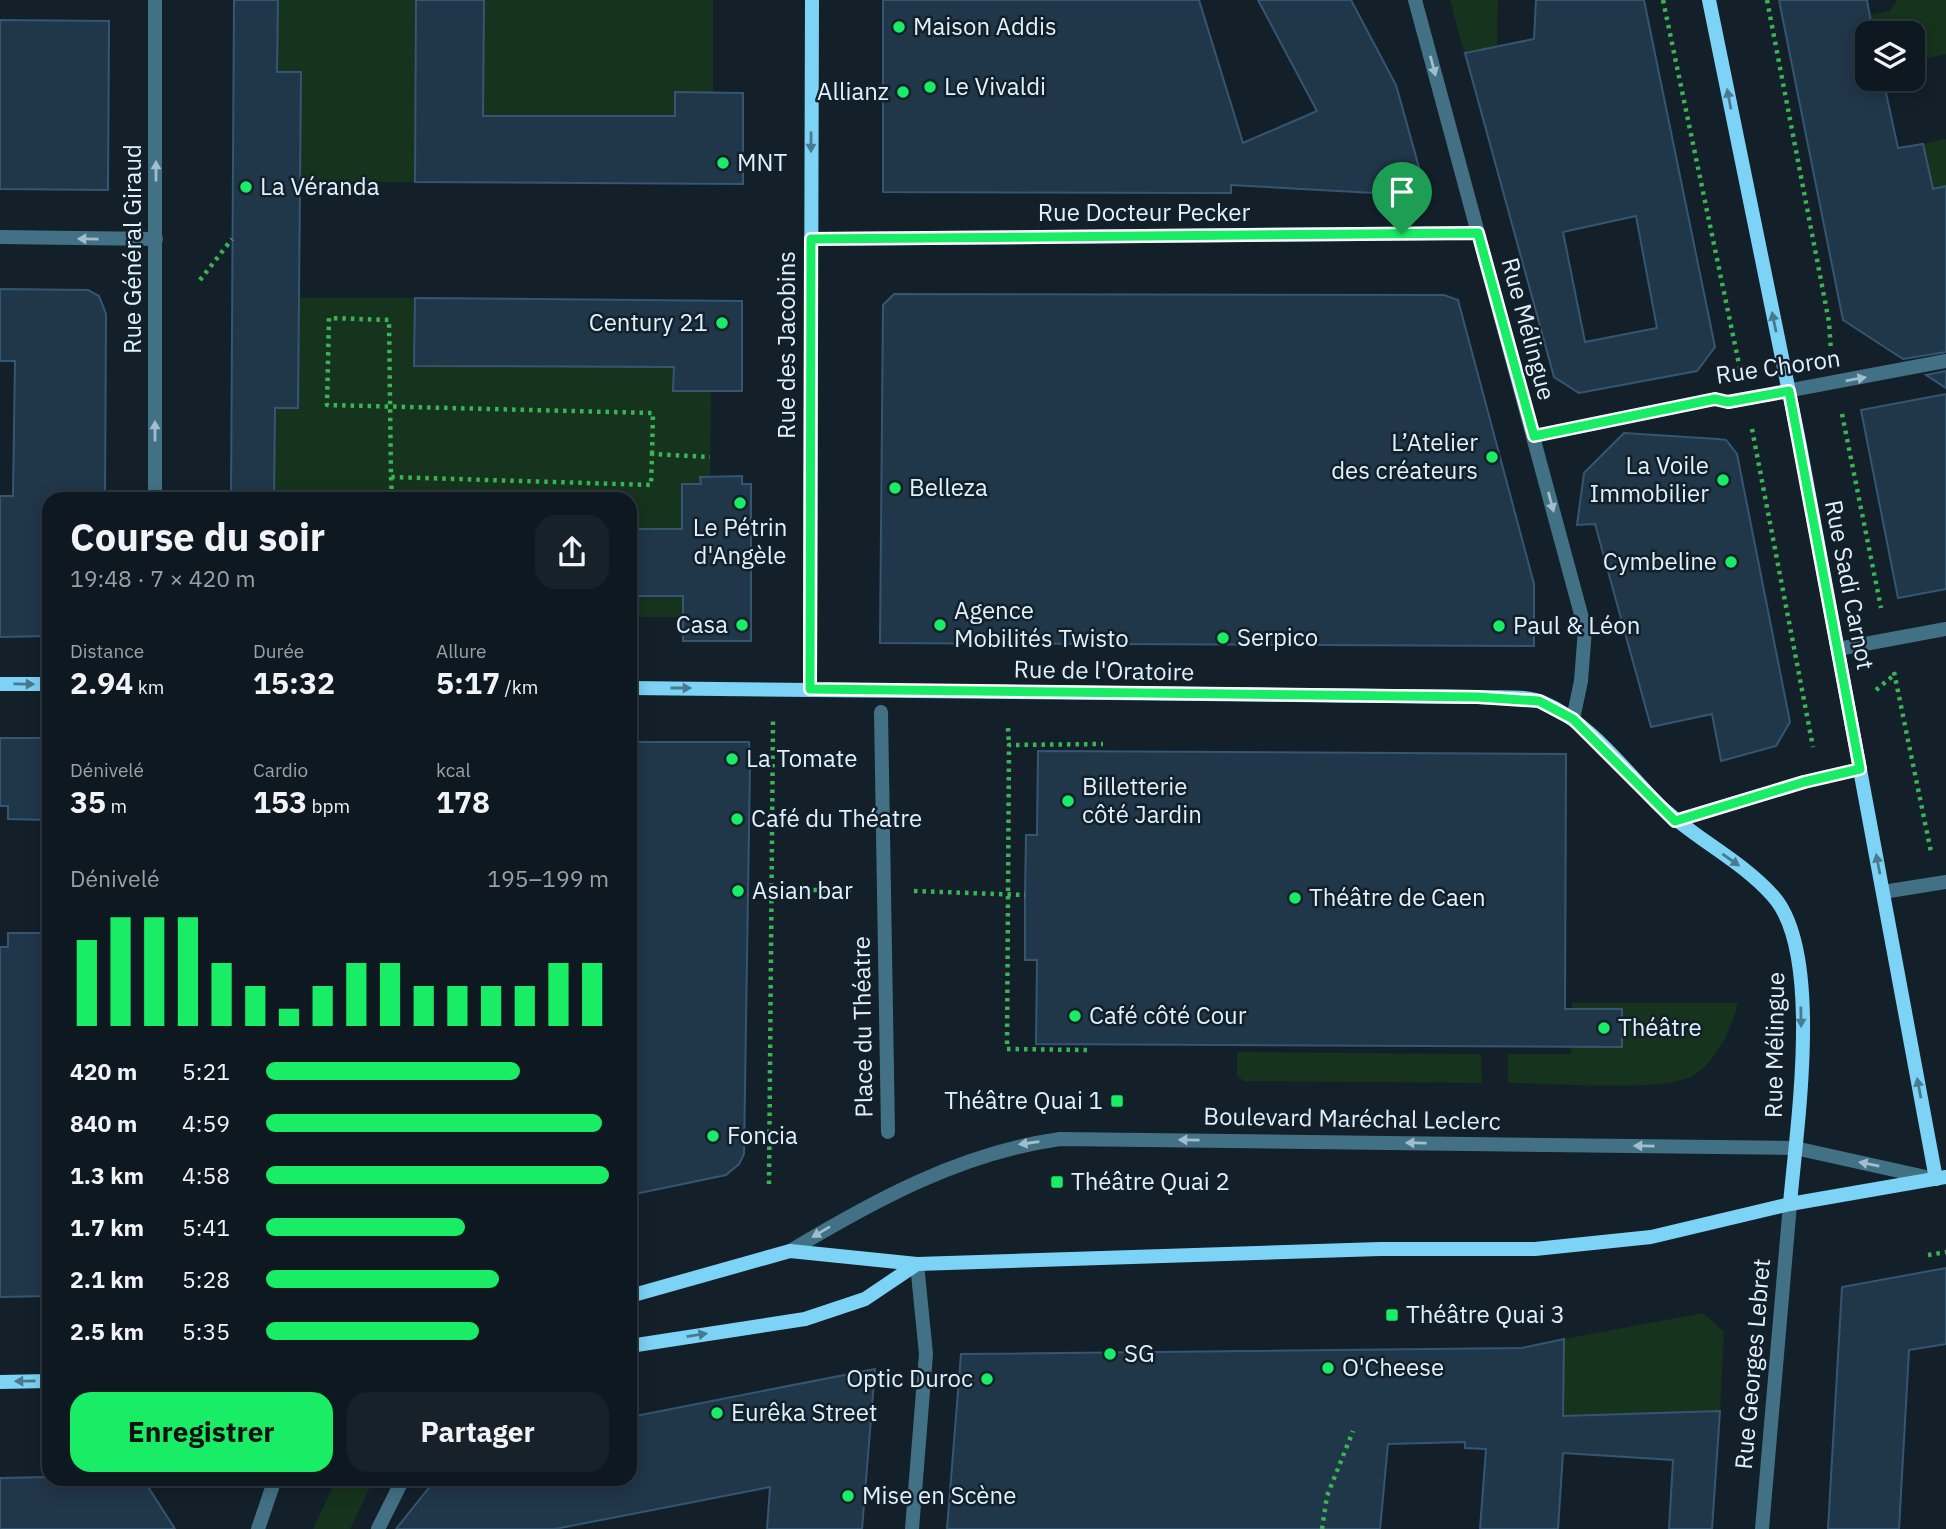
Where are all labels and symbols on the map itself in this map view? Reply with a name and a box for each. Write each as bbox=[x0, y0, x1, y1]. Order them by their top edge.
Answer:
place label: Maison Addis bbox=[913, 10, 1057, 42]
marker: Maison Addis bbox=[891, 19, 907, 35]
one-way arrow bbox=[1428, 55, 1439, 77]
place label: Le Vivaldi bbox=[944, 70, 1046, 102]
place label: Allianz bbox=[817, 75, 889, 107]
marker: Le Vivaldi bbox=[922, 79, 938, 95]
marker: Allianz bbox=[895, 84, 911, 100]
one-way arrow bbox=[1723, 88, 1734, 110]
one-way arrow bbox=[805, 131, 817, 153]
street label: Rue Général Giraud bbox=[116, 144, 148, 354]
place label: MNT bbox=[737, 146, 787, 178]
marker: MNT bbox=[715, 155, 731, 171]
one-way arrow bbox=[150, 160, 162, 182]
pin bbox=[1372, 162, 1432, 234]
place label: La Véranda bbox=[260, 170, 380, 202]
marker: La Véranda bbox=[238, 179, 254, 195]
street label: Rue Docteur Pecker bbox=[1038, 196, 1250, 228]
one-way arrow bbox=[77, 233, 99, 245]
street label: Rue des Jacobins bbox=[770, 251, 802, 439]
street label: Rue Mélingue bbox=[1495, 254, 1563, 403]
place label: Century 21 bbox=[589, 306, 708, 338]
one-way arrow bbox=[1768, 311, 1779, 333]
marker: Century 21 bbox=[714, 315, 730, 331]
street label: Rue Choron bbox=[1713, 341, 1842, 391]
one-way arrow bbox=[1845, 373, 1867, 384]
one-way arrow bbox=[150, 419, 161, 441]
place label: L’Atelier des créateurs bbox=[1331, 426, 1478, 486]
marker: L’Atelier des créateurs bbox=[1484, 449, 1500, 465]
place label: La Voile Immobilier bbox=[1590, 449, 1709, 509]
place label: Belleza bbox=[909, 471, 988, 503]
marker: La Voile Immobilier bbox=[1715, 472, 1731, 488]
marker: Belleza bbox=[887, 480, 903, 496]
one-way arrow bbox=[1546, 491, 1557, 513]
marker: Le Pétrin d'Angèle bbox=[732, 495, 748, 511]
street label: Rue Sadi Carnot bbox=[1818, 497, 1882, 672]
place label: Le Pétrin d'Angèle bbox=[693, 511, 787, 571]
place label: Cymbeline bbox=[1603, 545, 1717, 577]
marker: Cymbeline bbox=[1723, 554, 1739, 570]
place label: Agence Mobilités Twisto bbox=[954, 594, 1129, 654]
place label: Casa bbox=[676, 608, 728, 640]
place label: Paul & Léon bbox=[1513, 609, 1640, 641]
marker: Casa bbox=[734, 617, 750, 633]
marker: Agence Mobilités Twisto bbox=[932, 617, 948, 633]
marker: Paul & Léon bbox=[1491, 618, 1507, 634]
place label: Serpico bbox=[1237, 621, 1318, 653]
marker: Serpico bbox=[1215, 630, 1231, 646]
street label: Rue de l'Oratoire bbox=[1013, 652, 1195, 688]
one-way arrow bbox=[14, 678, 36, 690]
one-way arrow bbox=[671, 682, 693, 694]
place label: La Tomate bbox=[746, 742, 857, 774]
marker: La Tomate bbox=[724, 751, 740, 767]
place label: Billetterie côté Jardin bbox=[1082, 770, 1202, 830]
marker: Billetterie côté Jardin bbox=[1060, 793, 1076, 809]
place label: Café du Théatre bbox=[751, 802, 922, 834]
marker: Café du Théatre bbox=[729, 811, 745, 827]
one-way arrow bbox=[1722, 853, 1740, 867]
one-way arrow bbox=[1872, 853, 1883, 875]
place label: Asian bar bbox=[752, 874, 853, 906]
place label: Théâtre de Caen bbox=[1309, 881, 1486, 913]
marker: Asian bar bbox=[730, 883, 746, 899]
marker: Théâtre de Caen bbox=[1287, 890, 1303, 906]
street label: Place du Théatre bbox=[844, 936, 880, 1118]
street label: Rue Mélingue bbox=[1757, 972, 1791, 1118]
place label: Café côté Cour bbox=[1089, 999, 1247, 1031]
one-way arrow bbox=[1796, 1006, 1807, 1028]
marker: Café côté Cour bbox=[1067, 1008, 1083, 1024]
place label: Théâtre bbox=[1618, 1011, 1702, 1043]
marker: Théâtre bbox=[1596, 1020, 1612, 1036]
one-way arrow bbox=[1914, 1077, 1925, 1099]
place label: Théâtre Quai 1 bbox=[944, 1084, 1103, 1116]
marker: Théâtre Quai 1 bbox=[1109, 1093, 1125, 1109]
street label: Boulevard Maréchal Leclerc bbox=[1203, 1099, 1501, 1137]
place label: Foncia bbox=[727, 1119, 798, 1151]
marker: Foncia bbox=[705, 1128, 721, 1144]
one-way arrow bbox=[1177, 1134, 1199, 1146]
one-way arrow bbox=[1405, 1137, 1427, 1149]
one-way arrow bbox=[1018, 1138, 1040, 1149]
one-way arrow bbox=[1632, 1140, 1654, 1152]
one-way arrow bbox=[1858, 1159, 1880, 1170]
place label: Théâtre Quai 2 bbox=[1071, 1165, 1230, 1197]
marker: Théâtre Quai 2 bbox=[1049, 1174, 1065, 1190]
one-way arrow bbox=[812, 1226, 831, 1238]
street label: Rue Georges Lebret bbox=[1727, 1257, 1777, 1471]
place label: Théâtre Quai 3 bbox=[1406, 1298, 1565, 1330]
marker: Théâtre Quai 3 bbox=[1384, 1307, 1400, 1323]
one-way arrow bbox=[687, 1329, 709, 1340]
place label: SG bbox=[1124, 1337, 1155, 1369]
marker: SG bbox=[1102, 1346, 1118, 1362]
place label: O'Cheese bbox=[1342, 1351, 1444, 1383]
marker: O'Cheese bbox=[1320, 1360, 1336, 1376]
place label: Optic Duroc bbox=[846, 1362, 973, 1394]
marker: Optic Duroc bbox=[979, 1371, 995, 1387]
one-way arrow bbox=[13, 1376, 35, 1387]
place label: Eurêka Street bbox=[731, 1396, 877, 1428]
marker: Eurêka Street bbox=[709, 1405, 725, 1421]
place label: Mise en Scène bbox=[862, 1479, 1016, 1511]
marker: Mise en Scène bbox=[840, 1488, 856, 1504]

